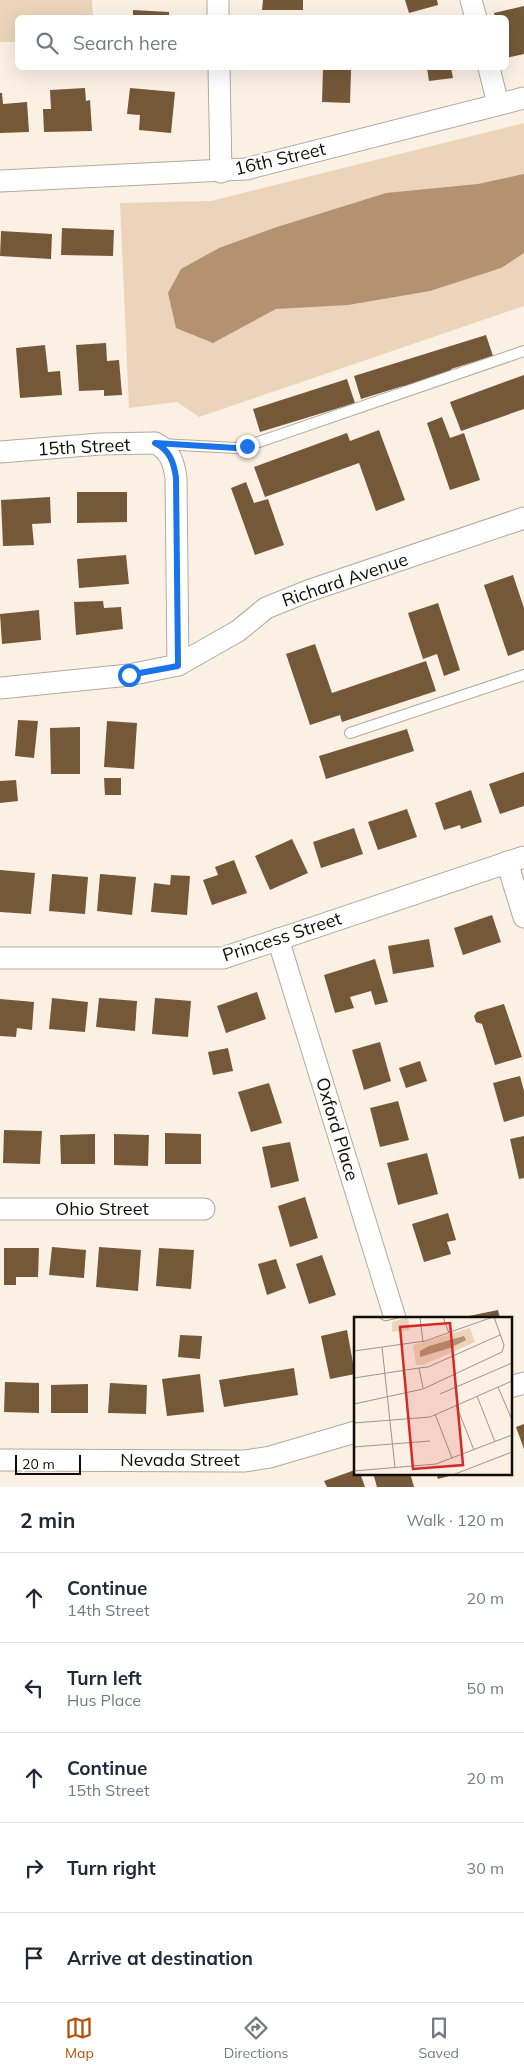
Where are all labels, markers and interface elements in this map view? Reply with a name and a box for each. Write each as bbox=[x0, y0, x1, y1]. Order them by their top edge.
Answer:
search box bbox=[15, 15, 509, 70]
icon: search bbox=[33, 29, 61, 57]
text: Search here bbox=[73, 31, 177, 55]
street label: 16th Street bbox=[232, 137, 328, 180]
street label: 15th Street bbox=[37, 433, 131, 460]
route end bbox=[236, 435, 259, 458]
street label: Richard Avenue bbox=[279, 547, 411, 612]
route start bbox=[118, 664, 141, 687]
street label: Princess Street bbox=[219, 906, 344, 967]
street label: Oxford Place bbox=[311, 1074, 364, 1183]
street label: Ohio Street bbox=[55, 1197, 149, 1220]
inset map bbox=[354, 1317, 512, 1474]
street label: Nevada Street bbox=[120, 1448, 240, 1471]
scale bar bbox=[15, 1452, 81, 1475]
text: 20 m bbox=[22, 1455, 55, 1473]
text: 2 min bbox=[20, 1507, 75, 1533]
text: Walk · 120 m bbox=[406, 1510, 504, 1530]
text: Continue bbox=[67, 1576, 147, 1600]
icon: ahead bbox=[20, 1584, 48, 1612]
text: 20 m bbox=[467, 1588, 504, 1608]
text: 14th Street bbox=[67, 1600, 150, 1620]
text: Turn left bbox=[67, 1666, 142, 1690]
icon: left bbox=[20, 1674, 48, 1702]
text: 50 m bbox=[467, 1678, 504, 1698]
text: Hus Place bbox=[67, 1690, 141, 1710]
text: Continue bbox=[67, 1756, 147, 1780]
icon: ahead bbox=[20, 1764, 48, 1792]
text: 20 m bbox=[467, 1768, 504, 1788]
text: 15th Street bbox=[67, 1780, 150, 1800]
icon: right bbox=[20, 1854, 48, 1882]
text: Turn right bbox=[67, 1856, 156, 1880]
text: 30 m bbox=[467, 1858, 504, 1878]
icon: arrive bbox=[20, 1944, 48, 1972]
text: Arrive at destination bbox=[67, 1946, 253, 1970]
tab: Map bbox=[65, 2014, 94, 2062]
tab: Directions bbox=[224, 2014, 289, 2062]
tab: Saved bbox=[419, 2014, 459, 2062]

